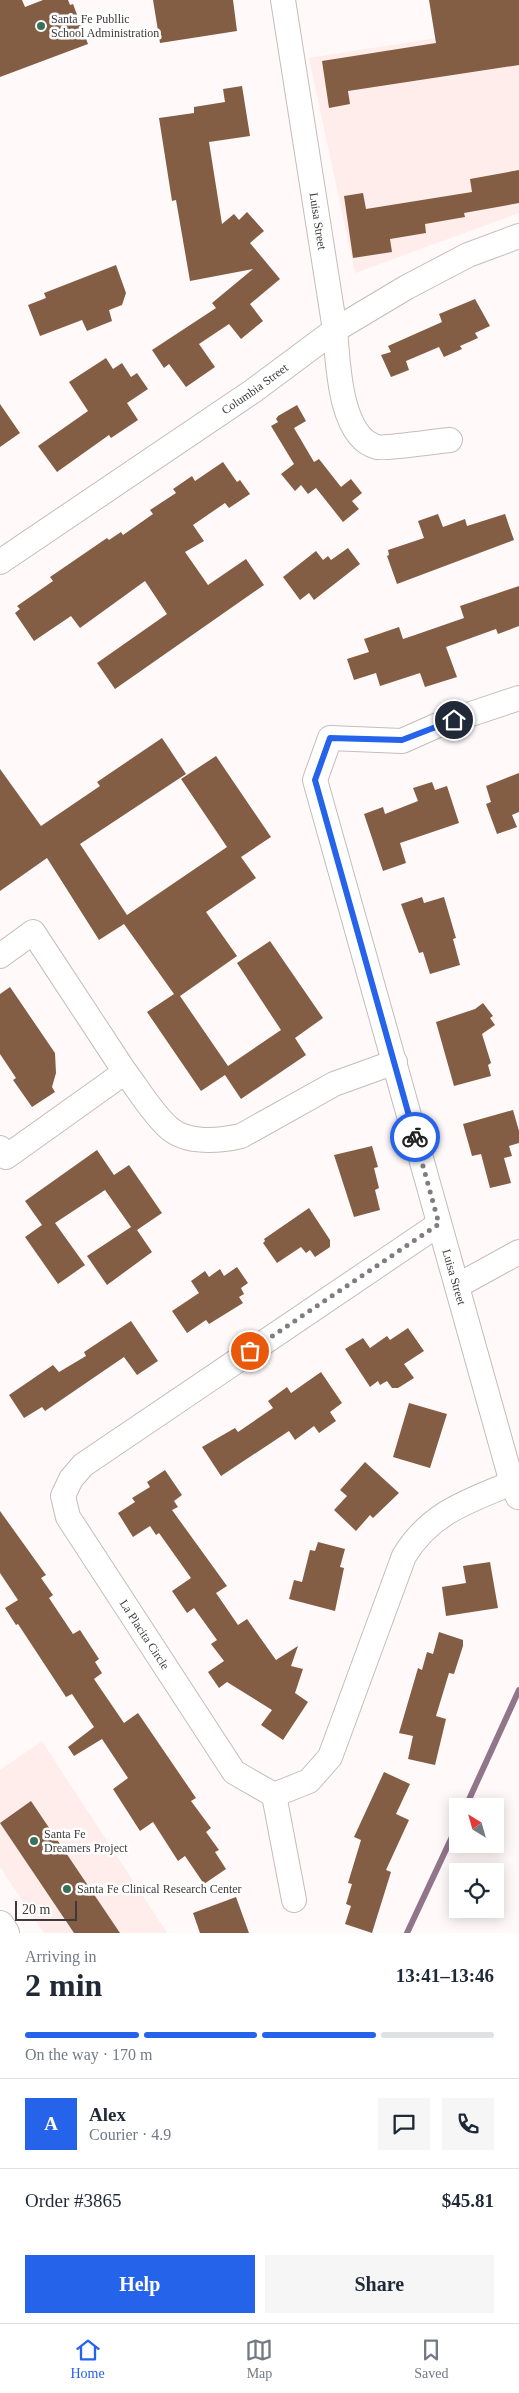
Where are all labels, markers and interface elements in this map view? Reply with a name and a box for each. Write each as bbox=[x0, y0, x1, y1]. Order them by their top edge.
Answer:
place label: Santa Fe Publlic School Administration bbox=[51, 12, 159, 40]
marker: Santa Fe Publlic School Administration bbox=[35, 20, 47, 32]
street label: Luisa Street bbox=[306, 192, 329, 252]
street label: Columbia Street bbox=[219, 360, 291, 417]
pin bbox=[433, 699, 475, 741]
icon: home bbox=[440, 706, 468, 734]
courier bbox=[390, 1112, 440, 1162]
icon: bike bbox=[401, 1123, 429, 1151]
street label: Luisa Street bbox=[439, 1247, 469, 1307]
pin bbox=[229, 1330, 271, 1372]
icon: bag bbox=[236, 1337, 264, 1365]
street label: La Placita Circle bbox=[117, 1597, 172, 1672]
north arrow bbox=[449, 1798, 504, 1852]
map controls bbox=[449, 1798, 504, 1918]
place label: Santa Fe Dreamers Project bbox=[44, 1827, 128, 1855]
marker: Santa Fe Dreamers Project bbox=[28, 1835, 40, 1847]
button: locate bbox=[449, 1863, 504, 1918]
place label: Santa Fe Clinical Research Center bbox=[77, 1882, 242, 1896]
marker: Santa Fe Clinical Research Center bbox=[61, 1883, 73, 1895]
scale bar bbox=[15, 1898, 78, 1921]
text: 20 m bbox=[22, 1902, 50, 1917]
text: Arriving in bbox=[25, 1948, 97, 1965]
text: 13:41–13:46 bbox=[396, 1965, 494, 1986]
text: 2 min bbox=[25, 1967, 102, 2003]
text: On the way · 170 m bbox=[25, 2046, 153, 2063]
button: chat bbox=[378, 2098, 430, 2150]
button: phone bbox=[442, 2098, 494, 2150]
text: Alex bbox=[89, 2104, 126, 2125]
text: A bbox=[44, 2113, 58, 2134]
text: Courier · 4.9 bbox=[89, 2126, 171, 2143]
text: Order #3865 bbox=[25, 2190, 122, 2211]
text: $45.81 bbox=[442, 2190, 494, 2211]
button: Help bbox=[25, 2255, 255, 2313]
button: Share bbox=[265, 2255, 494, 2313]
tab: Home bbox=[70, 2336, 105, 2382]
tab: Map bbox=[245, 2336, 273, 2382]
tab: Saved bbox=[414, 2336, 449, 2382]

